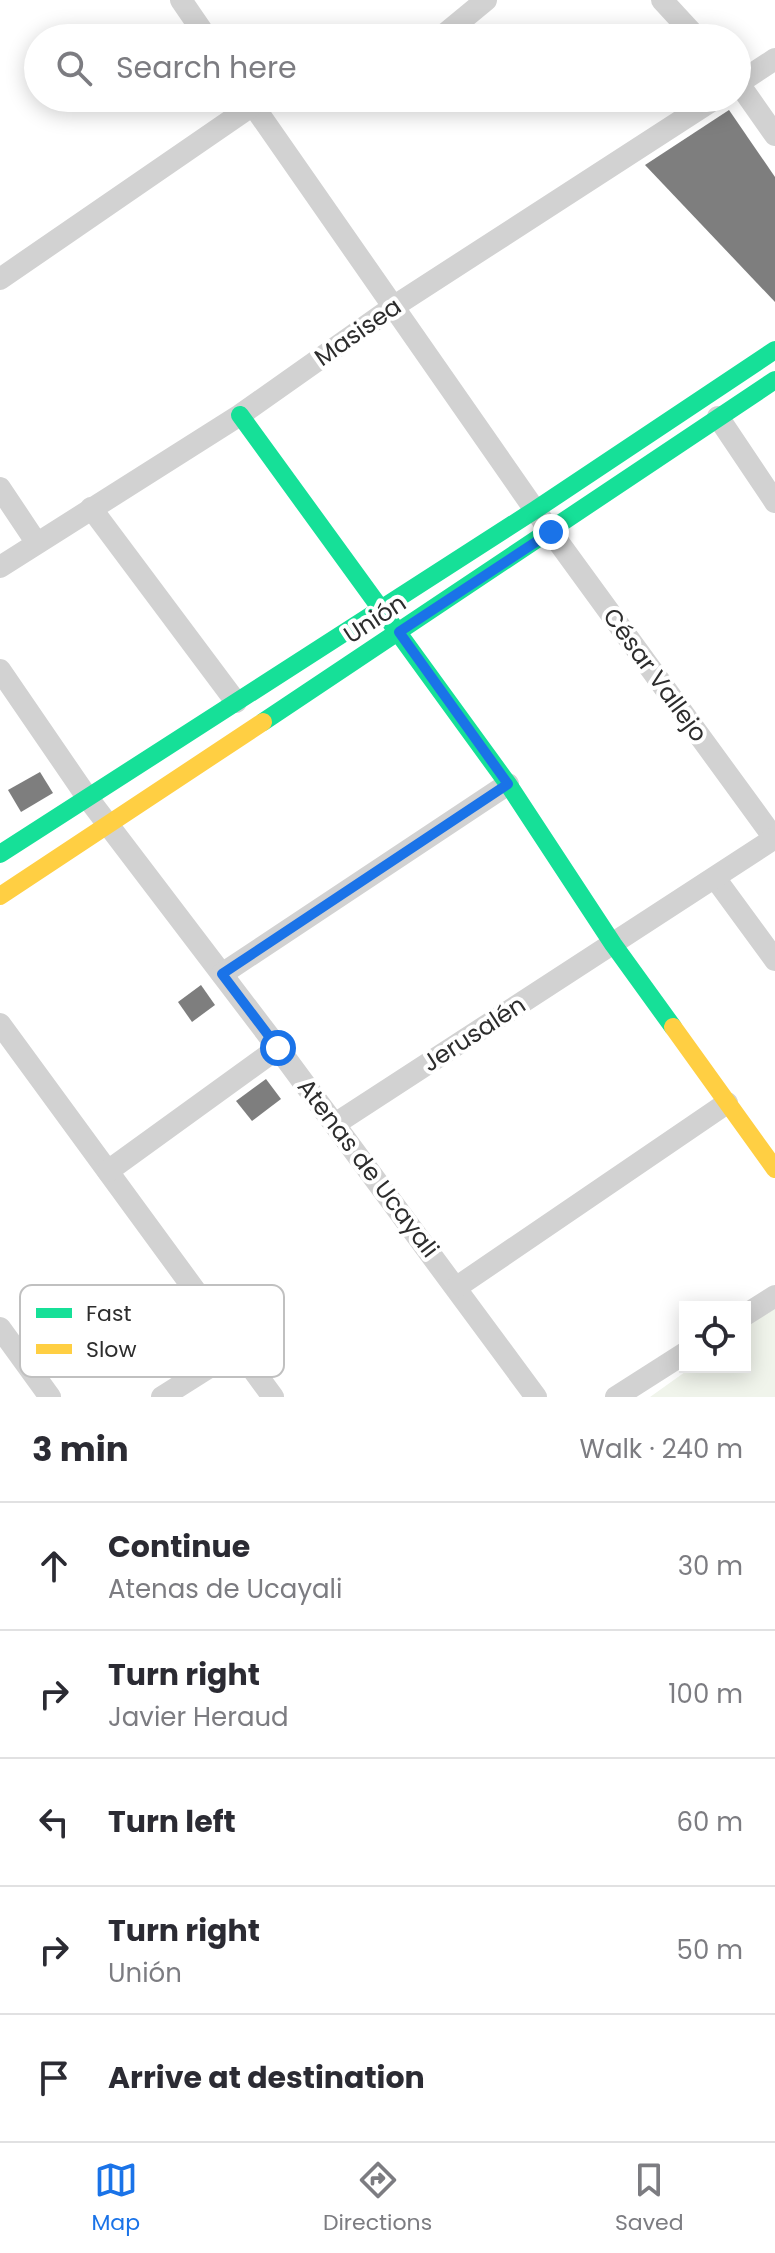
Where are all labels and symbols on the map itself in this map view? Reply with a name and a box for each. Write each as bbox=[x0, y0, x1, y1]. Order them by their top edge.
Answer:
street label: Masisea bbox=[308, 290, 408, 373]
route end bbox=[533, 514, 569, 550]
street label: Unión bbox=[337, 586, 412, 651]
street label: César Vallejo bbox=[596, 601, 715, 748]
street label: Jerusalén bbox=[416, 988, 532, 1079]
route start bbox=[260, 1030, 296, 1066]
street label: Atenas de Ucayali bbox=[290, 1071, 447, 1264]
legend bbox=[20, 1285, 284, 1377]
text: Fast bbox=[86, 1298, 131, 1329]
text: Slow bbox=[86, 1334, 136, 1365]

